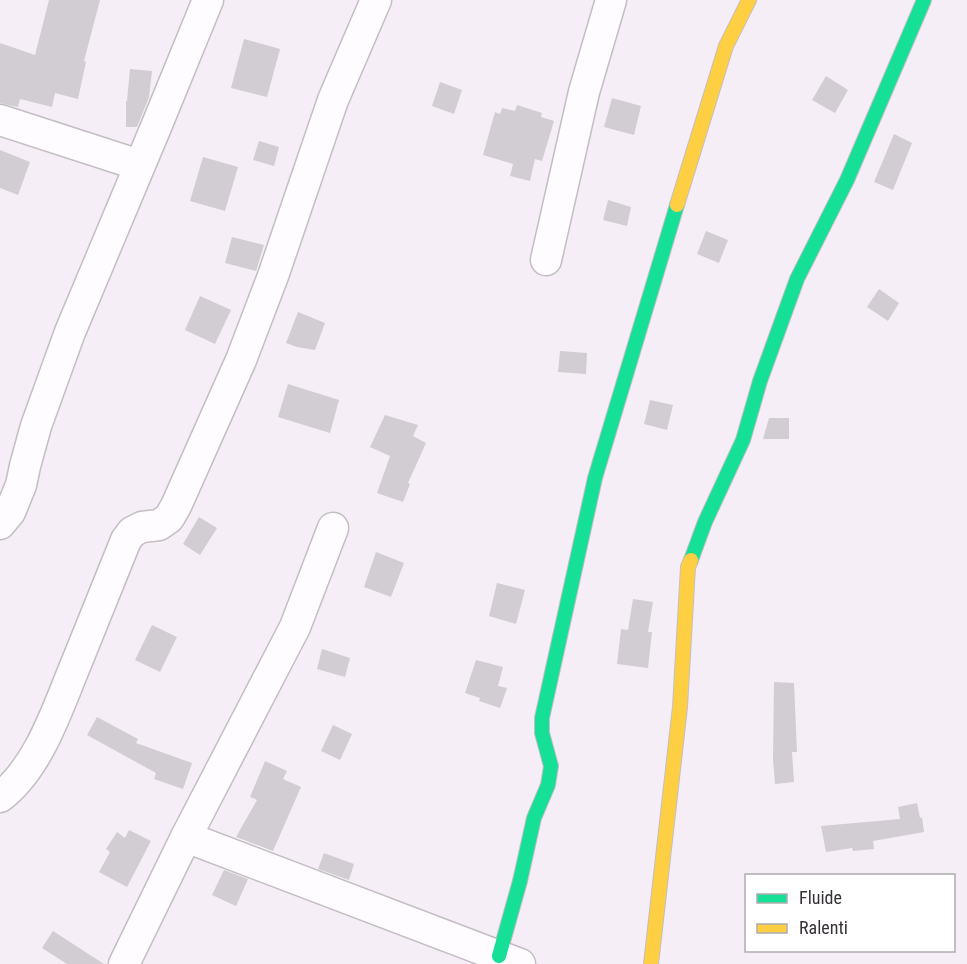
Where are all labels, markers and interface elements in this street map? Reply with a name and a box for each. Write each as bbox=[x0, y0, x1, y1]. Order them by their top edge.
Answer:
legend bbox=[745, 874, 955, 952]
text: Fluide bbox=[799, 887, 842, 908]
text: Ralenti bbox=[799, 917, 848, 938]

